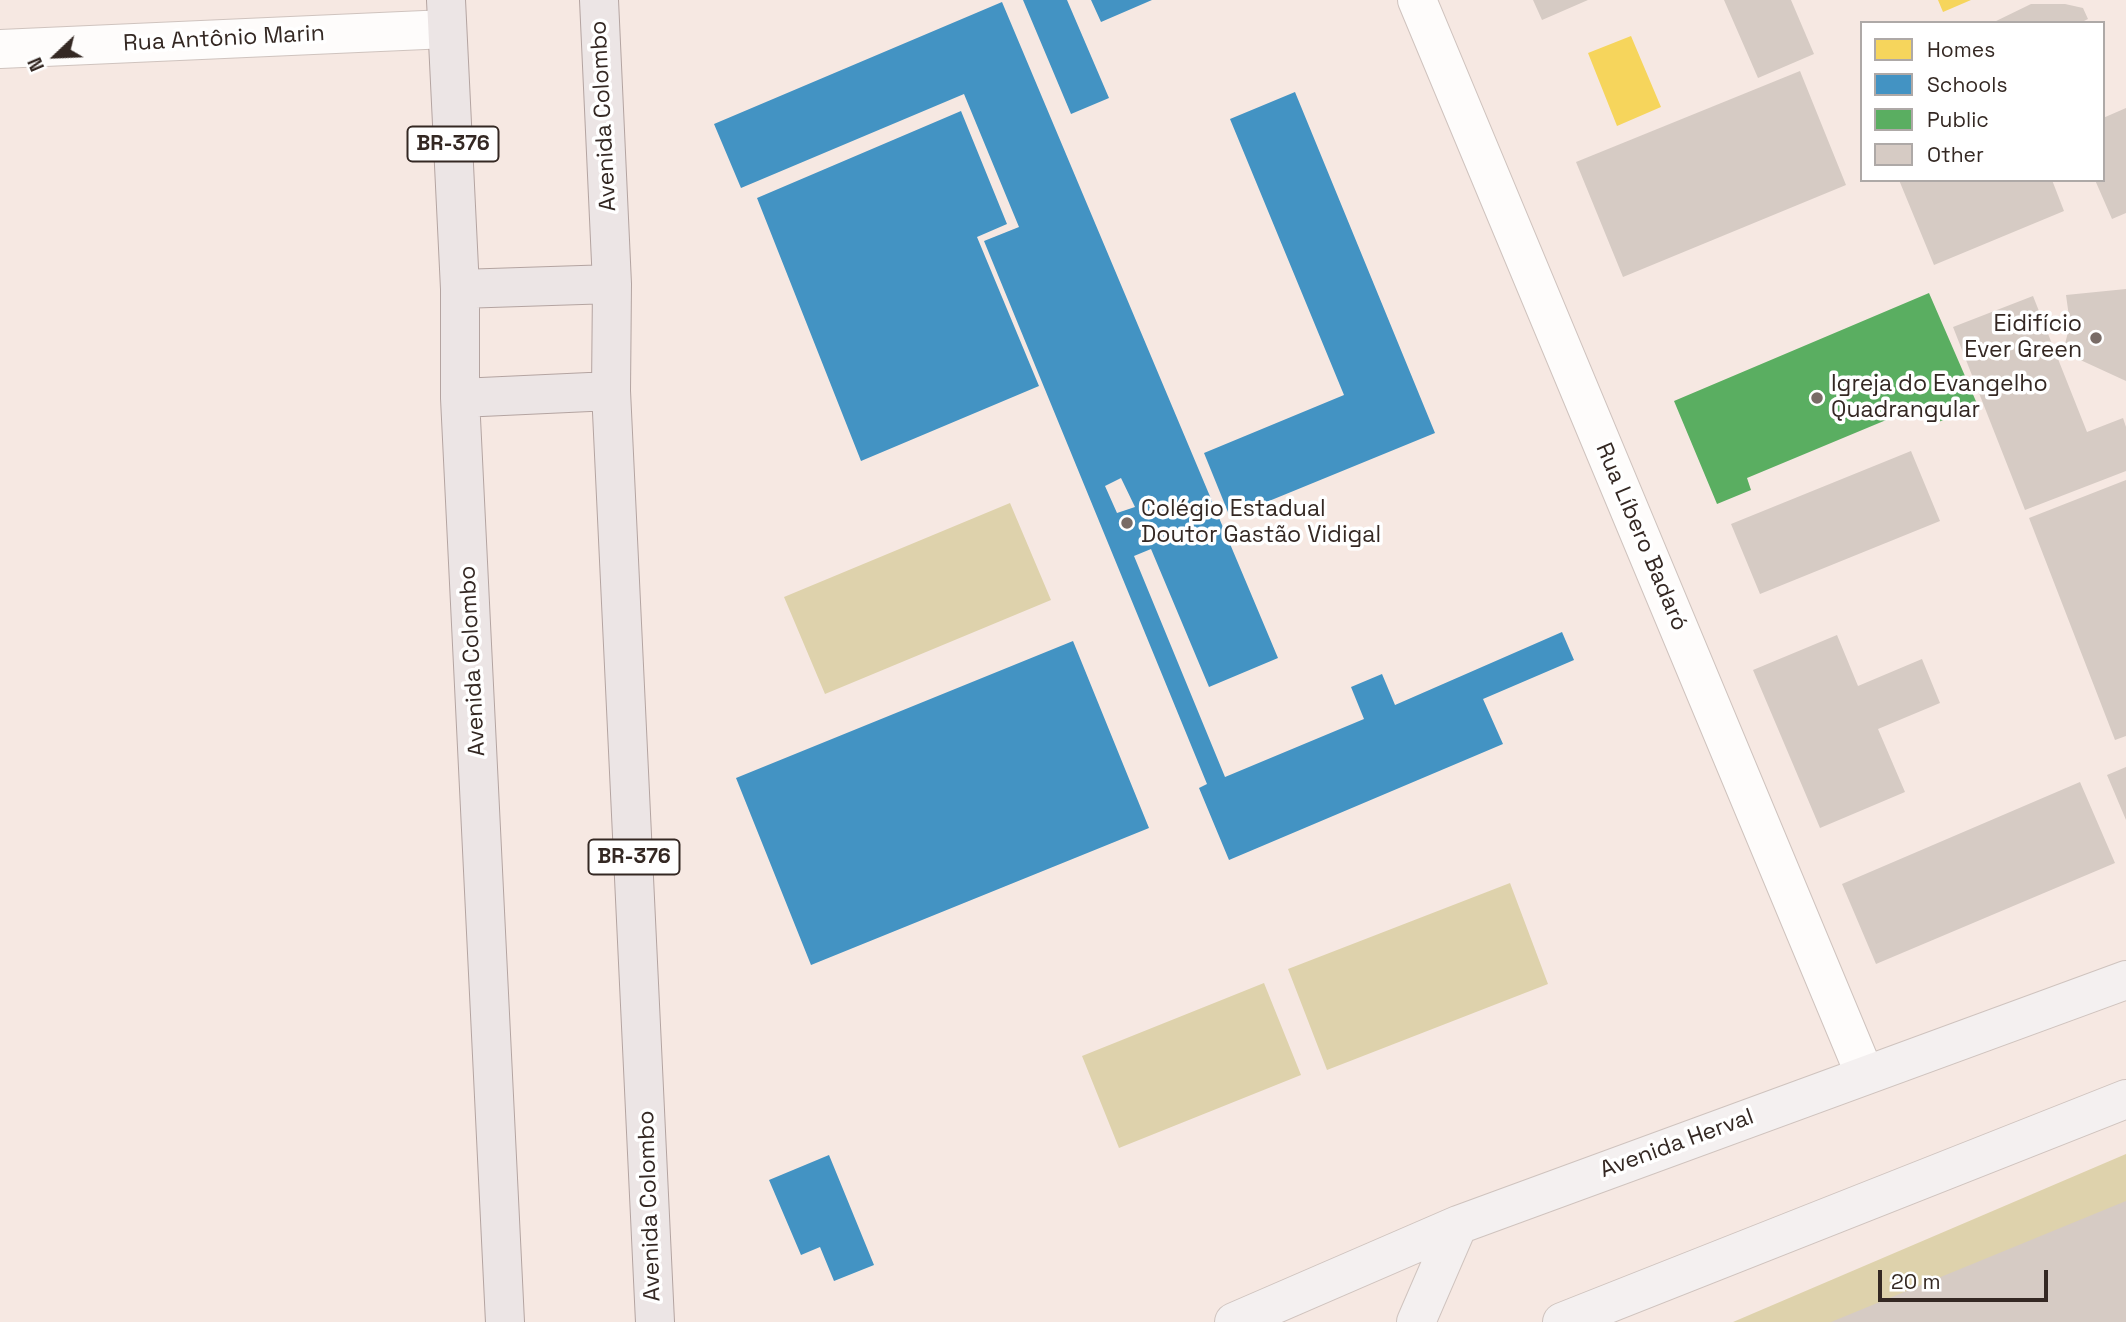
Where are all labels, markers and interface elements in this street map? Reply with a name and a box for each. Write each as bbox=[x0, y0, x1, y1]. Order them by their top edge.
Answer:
street label: Rua Antônio Marin bbox=[123, 20, 325, 58]
street label: Avenida Colombo bbox=[585, 20, 623, 212]
north arrow bbox=[21, 21, 91, 91]
legend bbox=[1860, 21, 2105, 182]
text: Homes bbox=[1927, 36, 1995, 63]
text: N bbox=[22, 54, 50, 75]
text: Schools bbox=[1927, 71, 2007, 98]
text: Public bbox=[1927, 106, 1989, 133]
road number: BR-376 bbox=[407, 127, 498, 162]
text: Other bbox=[1927, 141, 1984, 168]
place label: Eidifício Ever Green bbox=[1964, 311, 2082, 365]
marker: Eidifício Ever Green bbox=[2088, 330, 2104, 346]
place label: Igreja do Evangelho Quadrangular bbox=[1831, 371, 2048, 425]
marker: Igreja do Evangelho Quadrangular bbox=[1809, 390, 1825, 406]
street label: Rua Líbero Badaró bbox=[1589, 439, 1693, 635]
place label: Colégio Estadual Doutor Gastão Vidigal bbox=[1141, 496, 1381, 550]
marker: Colégio Estadual Doutor Gastão Vidigal bbox=[1119, 515, 1135, 531]
street label: Avenida Colombo bbox=[454, 565, 492, 757]
road number: BR-376 bbox=[588, 840, 680, 874]
street label: Avenida Herval bbox=[1596, 1103, 1758, 1185]
street label: Avenida Colombo bbox=[633, 1110, 667, 1302]
scale bar bbox=[1881, 1256, 2051, 1300]
text: 20 m bbox=[1891, 1268, 1941, 1295]

